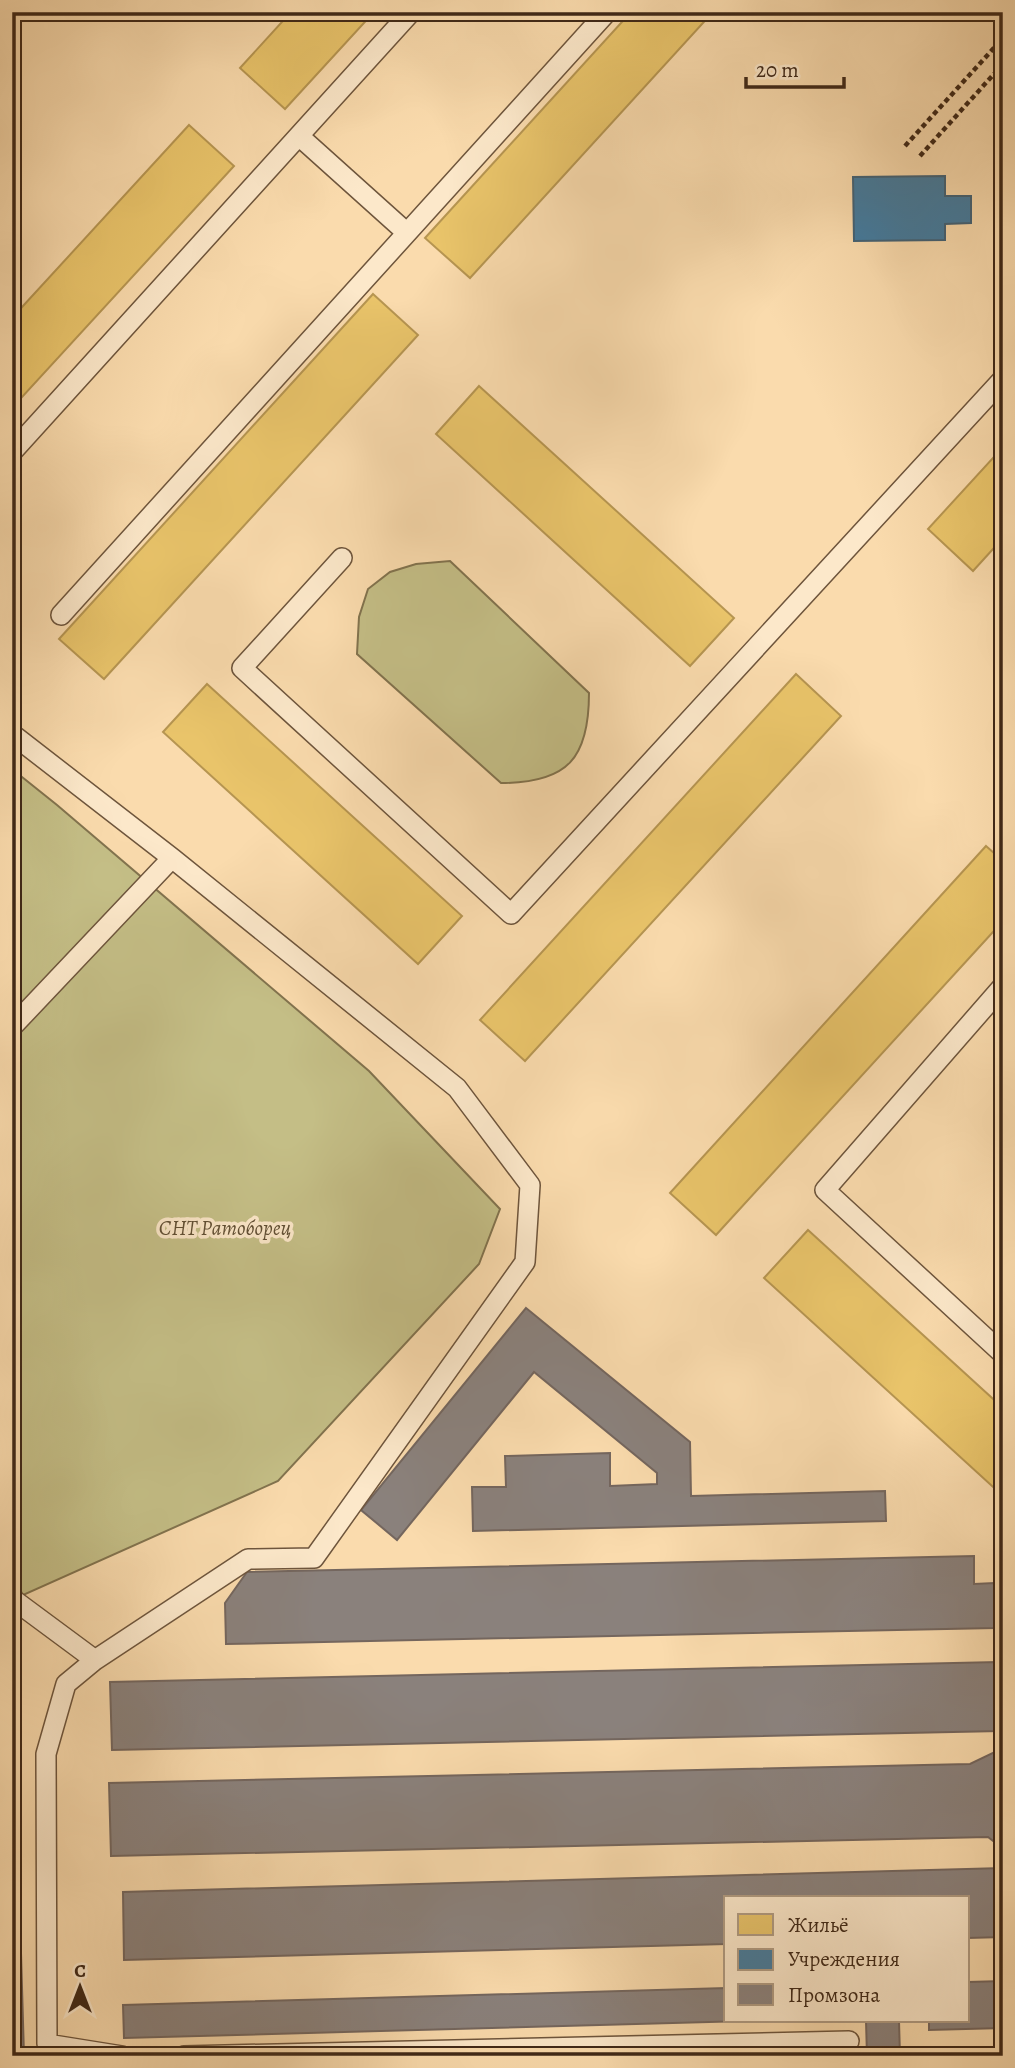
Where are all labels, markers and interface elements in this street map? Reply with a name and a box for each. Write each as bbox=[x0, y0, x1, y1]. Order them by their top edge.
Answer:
scale bar bbox=[746, 46, 844, 90]
text: 20 m bbox=[756, 56, 799, 84]
park label: СНТ Ратоборец bbox=[159, 1214, 291, 1242]
legend bbox=[724, 1896, 970, 2022]
text: Жильё bbox=[788, 1911, 849, 1939]
text: Учреждения bbox=[788, 1945, 900, 1973]
north arrow bbox=[46, 1952, 116, 2022]
text: С bbox=[74, 1958, 86, 1984]
text: Промзона bbox=[788, 1981, 881, 2009]

